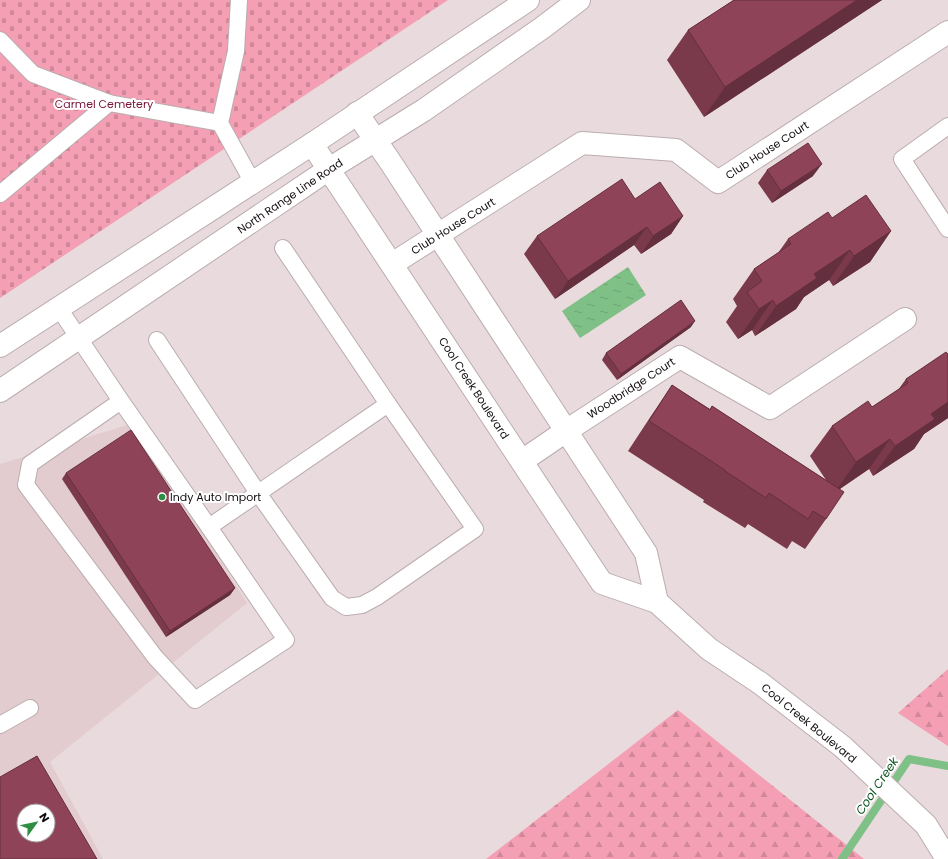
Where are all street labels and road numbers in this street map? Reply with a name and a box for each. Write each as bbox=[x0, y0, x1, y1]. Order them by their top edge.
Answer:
street label: Club House Court bbox=[722, 117, 812, 183]
street label: North Range Line Road bbox=[234, 155, 346, 237]
street label: Club House Court bbox=[408, 194, 498, 258]
street label: Cool Creek Boulevard bbox=[435, 334, 513, 442]
street label: Woodbridge Court bbox=[584, 354, 678, 422]
street label: Cool Creek Boulevard bbox=[758, 679, 860, 767]

